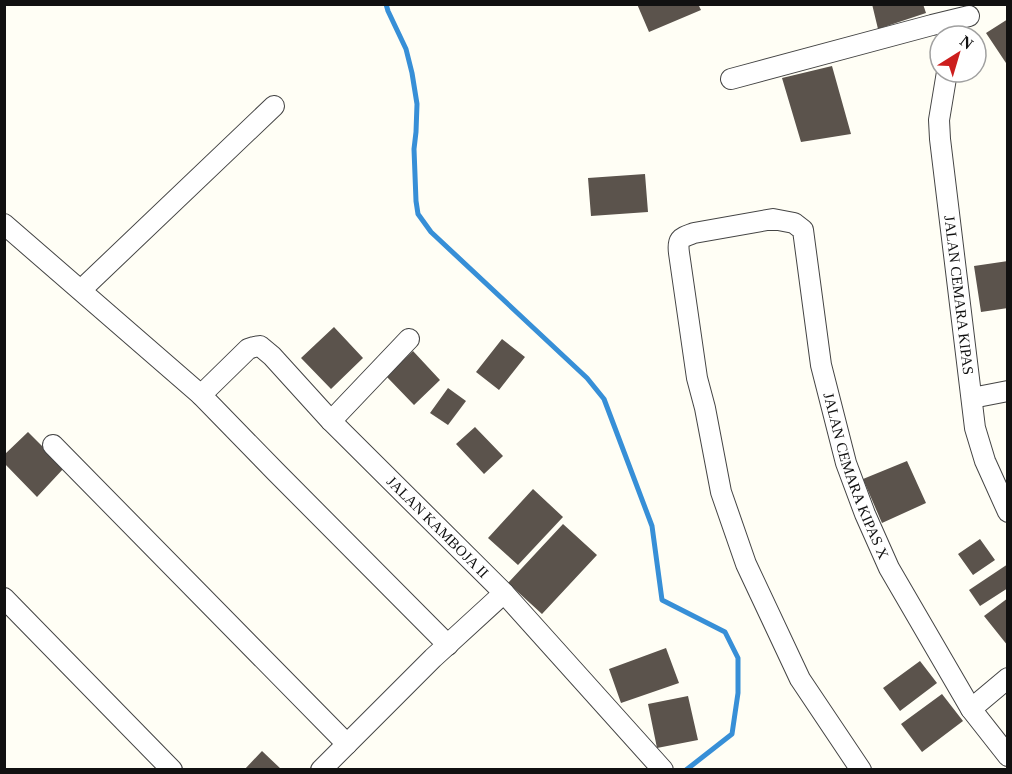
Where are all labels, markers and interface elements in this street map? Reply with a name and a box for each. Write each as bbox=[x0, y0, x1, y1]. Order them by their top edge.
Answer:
north arrow bbox=[928, 24, 988, 84]
text: N bbox=[957, 32, 977, 53]
street label: JALAN CEMARA KIPAS bbox=[941, 215, 977, 376]
street label: JALAN CEMARA KIPAS X bbox=[820, 391, 892, 561]
street label: JALAN KAMBOJA II bbox=[384, 473, 492, 581]

